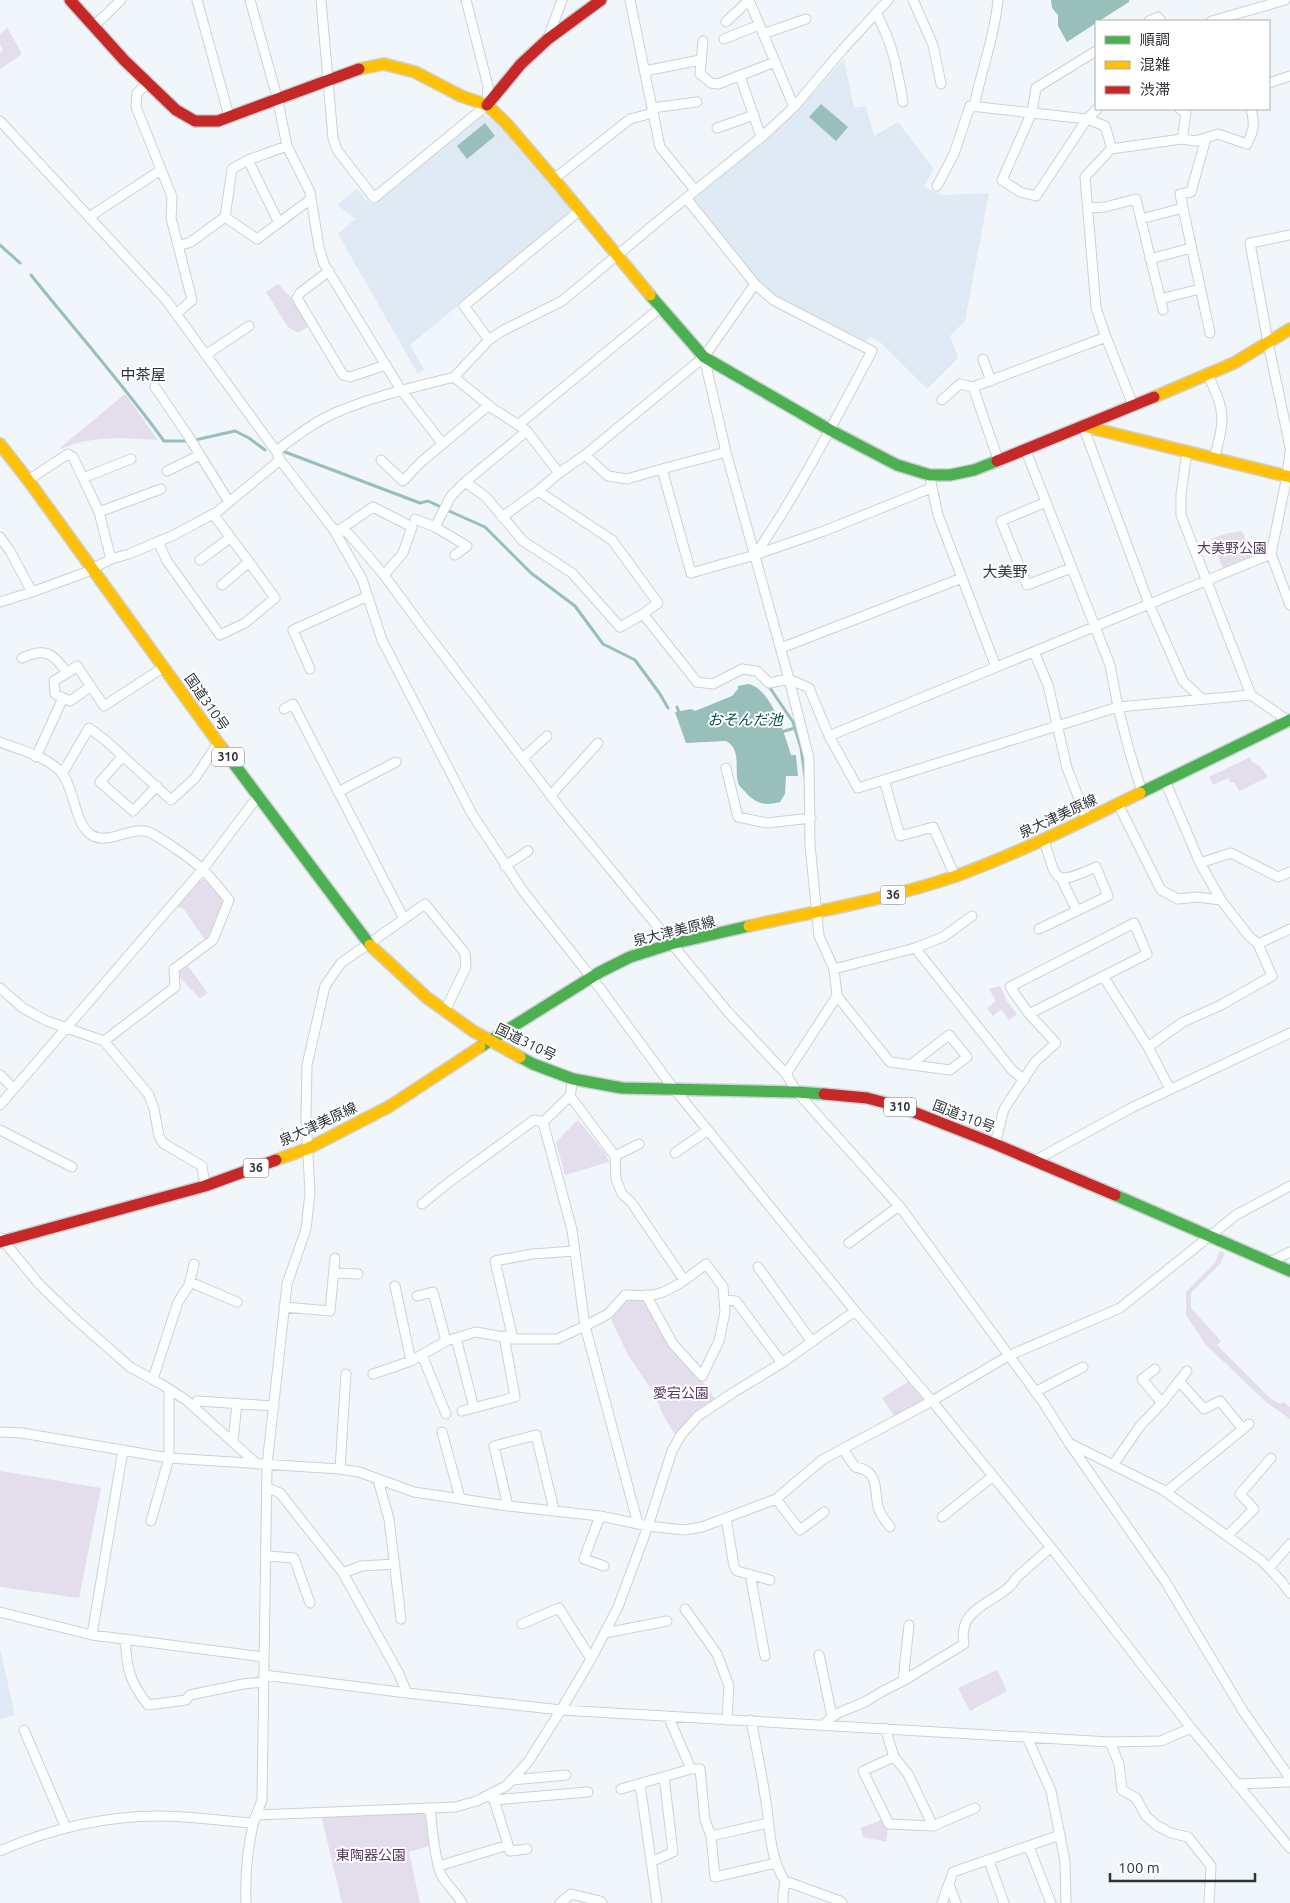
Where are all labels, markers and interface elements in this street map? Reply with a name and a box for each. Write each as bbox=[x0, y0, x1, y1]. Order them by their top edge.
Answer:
legend bbox=[1095, 20, 1270, 110]
text: 順調 bbox=[1140, 31, 1170, 48]
text: 混雑 bbox=[1140, 56, 1170, 73]
text: 渋滞 bbox=[1140, 81, 1170, 98]
district label: 中茶屋 bbox=[120, 366, 166, 383]
park label: 大美野公園 bbox=[1197, 540, 1267, 556]
district label: 大美野 bbox=[982, 563, 1028, 580]
street label: 国道310号 bbox=[182, 671, 232, 733]
water label: おそんだ池 bbox=[707, 711, 784, 728]
road number: 310 bbox=[212, 748, 244, 766]
street label: 泉大津美原線 bbox=[1017, 791, 1099, 841]
road number: 36 bbox=[880, 886, 906, 904]
street label: 泉大津美原線 bbox=[631, 913, 717, 949]
street label: 国道310号 bbox=[493, 1020, 559, 1064]
street label: 国道310号 bbox=[930, 1097, 998, 1135]
road number: 310 bbox=[884, 1098, 916, 1116]
street label: 泉大津美原線 bbox=[277, 1099, 359, 1149]
road number: 36 bbox=[244, 1158, 268, 1178]
park label: 愛宕公園 bbox=[653, 1385, 709, 1401]
park label: 東陶器公園 bbox=[336, 1847, 406, 1863]
scale bar bbox=[1110, 1850, 1255, 1882]
text: 100 m bbox=[1118, 1859, 1160, 1876]

